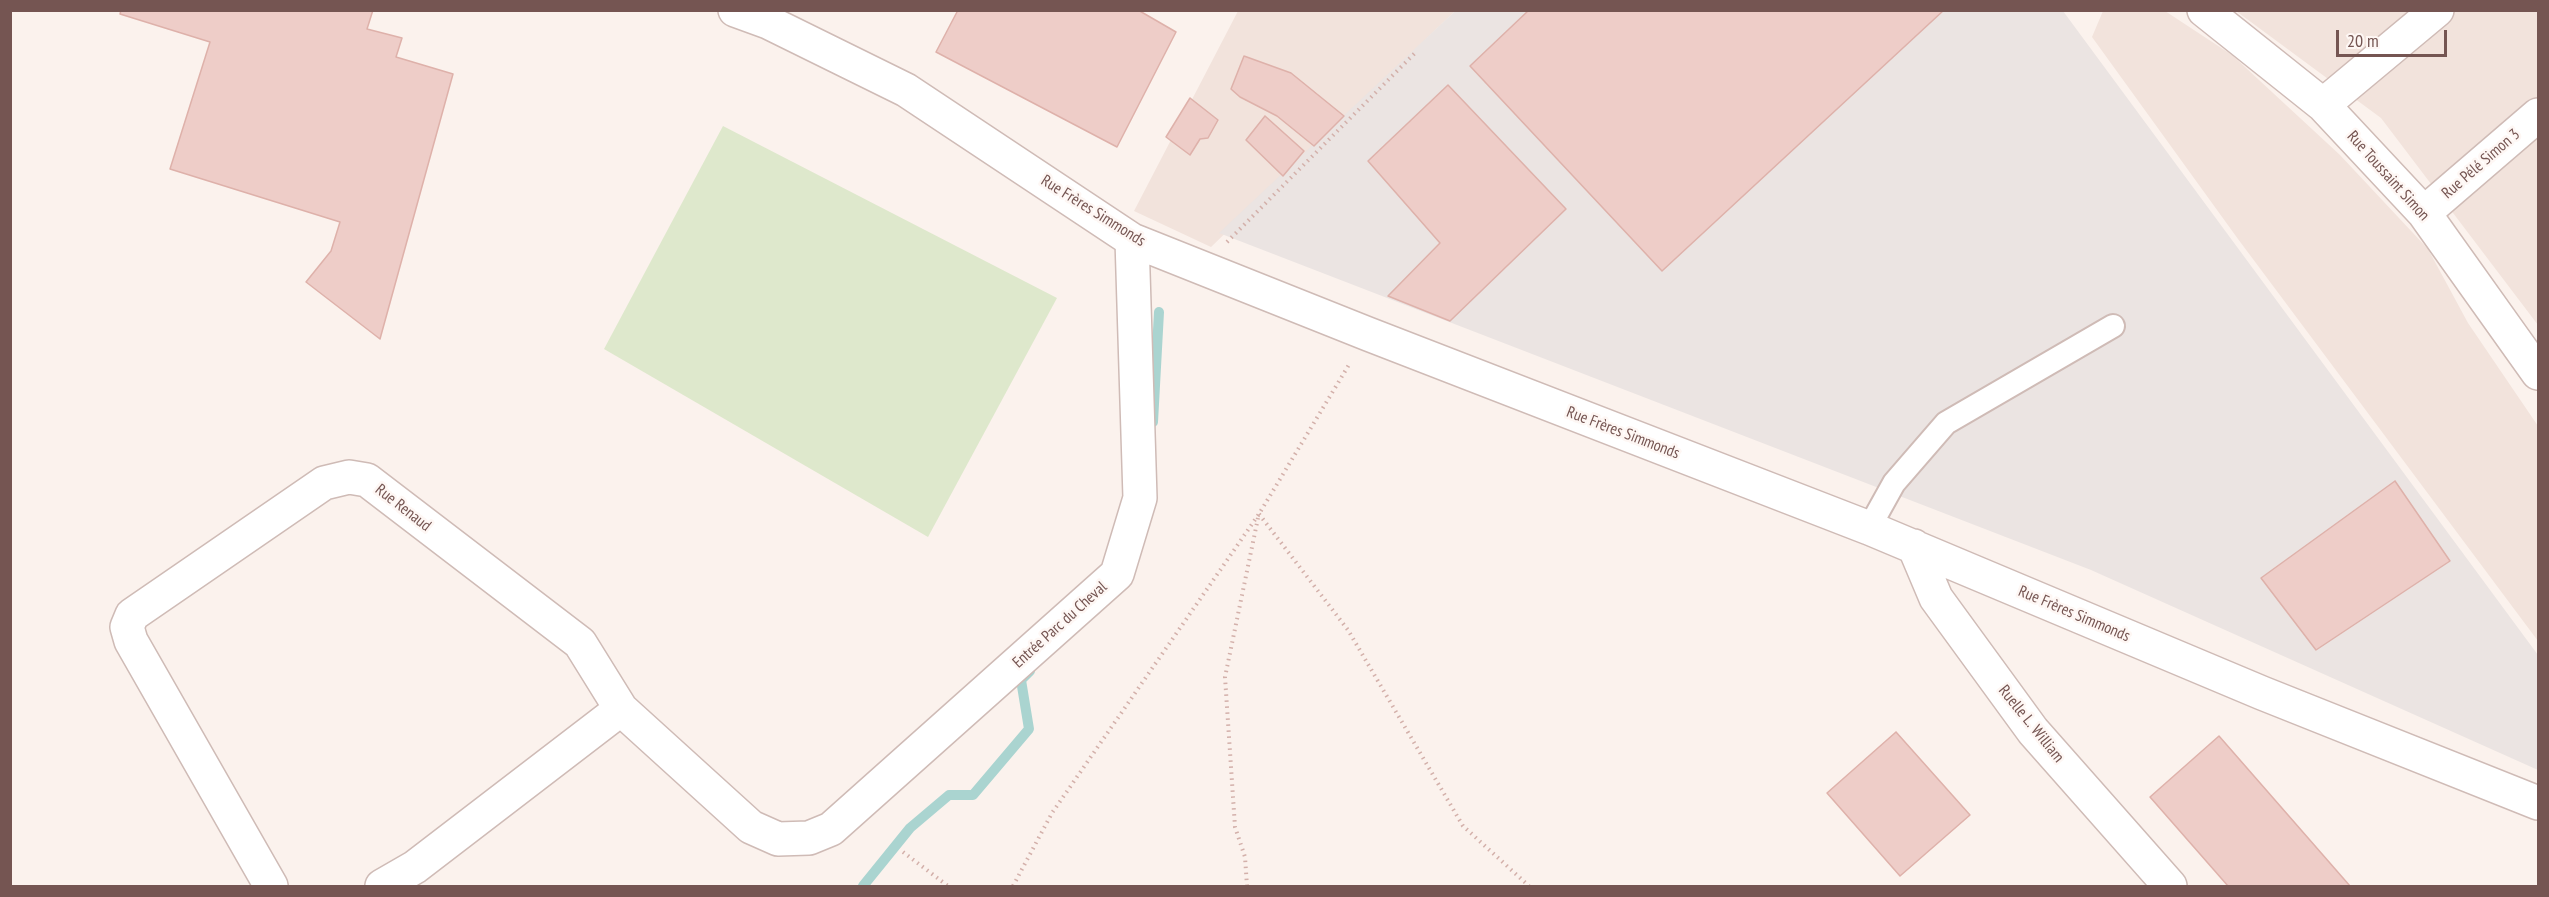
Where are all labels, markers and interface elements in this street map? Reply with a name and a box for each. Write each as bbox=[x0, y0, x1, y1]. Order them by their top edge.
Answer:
scale bar bbox=[2339, 18, 2450, 56]
text: 20 m bbox=[2347, 29, 2379, 52]
street label: Rue Pélé Simon 3 bbox=[2438, 125, 2524, 203]
street label: Rue Toussaint Simon bbox=[2343, 127, 2433, 225]
street label: Rue Frères Simmonds bbox=[1037, 171, 1149, 251]
street label: Rue Frères Simmonds bbox=[1564, 403, 1682, 463]
street label: Rue Renaud bbox=[371, 480, 435, 536]
street label: Entrée Parc du Cheval bbox=[1009, 578, 1111, 672]
street label: Rue Frères Simmonds bbox=[2015, 582, 2133, 646]
street label: Ruelle L. William bbox=[1994, 682, 2068, 766]

